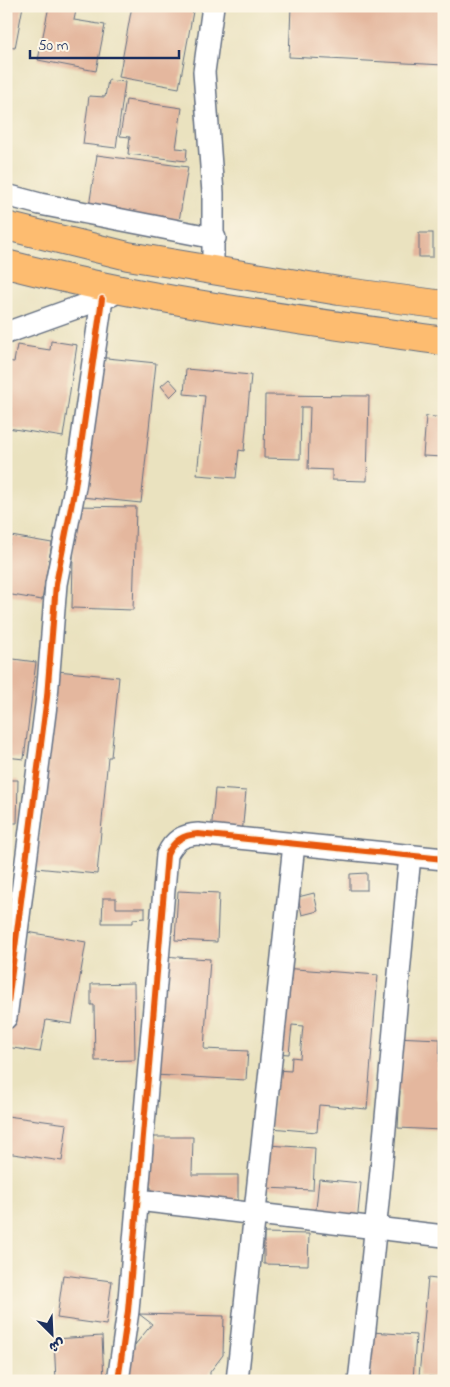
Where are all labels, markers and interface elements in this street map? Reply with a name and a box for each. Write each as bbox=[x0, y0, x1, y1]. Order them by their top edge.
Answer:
scale bar bbox=[30, 28, 179, 60]
text: 50 m bbox=[38, 35, 69, 57]
north arrow bbox=[28, 1310, 78, 1360]
text: ش bbox=[45, 1332, 68, 1357]

